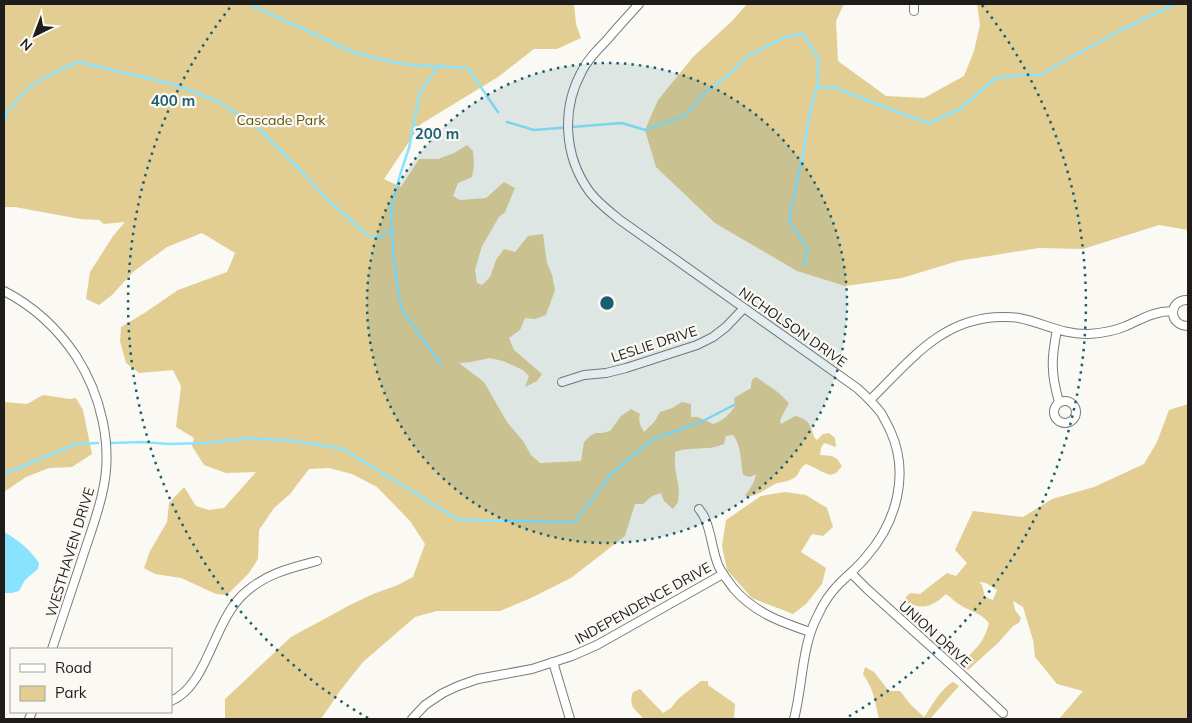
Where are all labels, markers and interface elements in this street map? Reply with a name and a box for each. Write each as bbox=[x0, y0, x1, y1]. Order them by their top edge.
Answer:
north arrow bbox=[10, 10, 60, 60]
text: N bbox=[16, 34, 36, 55]
text: 400 m bbox=[151, 91, 195, 110]
park label: Cascade Park bbox=[236, 111, 326, 129]
text: 200 m bbox=[415, 124, 459, 143]
street label: NICHOLSON DRIVE bbox=[735, 283, 851, 371]
centre of rings bbox=[598, 294, 616, 312]
street label: LESLIE DRIVE bbox=[609, 322, 699, 366]
street label: WESTHAVEN DRIVE bbox=[42, 485, 98, 619]
street label: INDEPENDENCE DRIVE bbox=[572, 558, 714, 648]
street label: UNION DRIVE bbox=[895, 597, 975, 671]
legend bbox=[10, 648, 172, 713]
text: Road bbox=[55, 658, 92, 677]
text: Park bbox=[55, 683, 87, 702]

